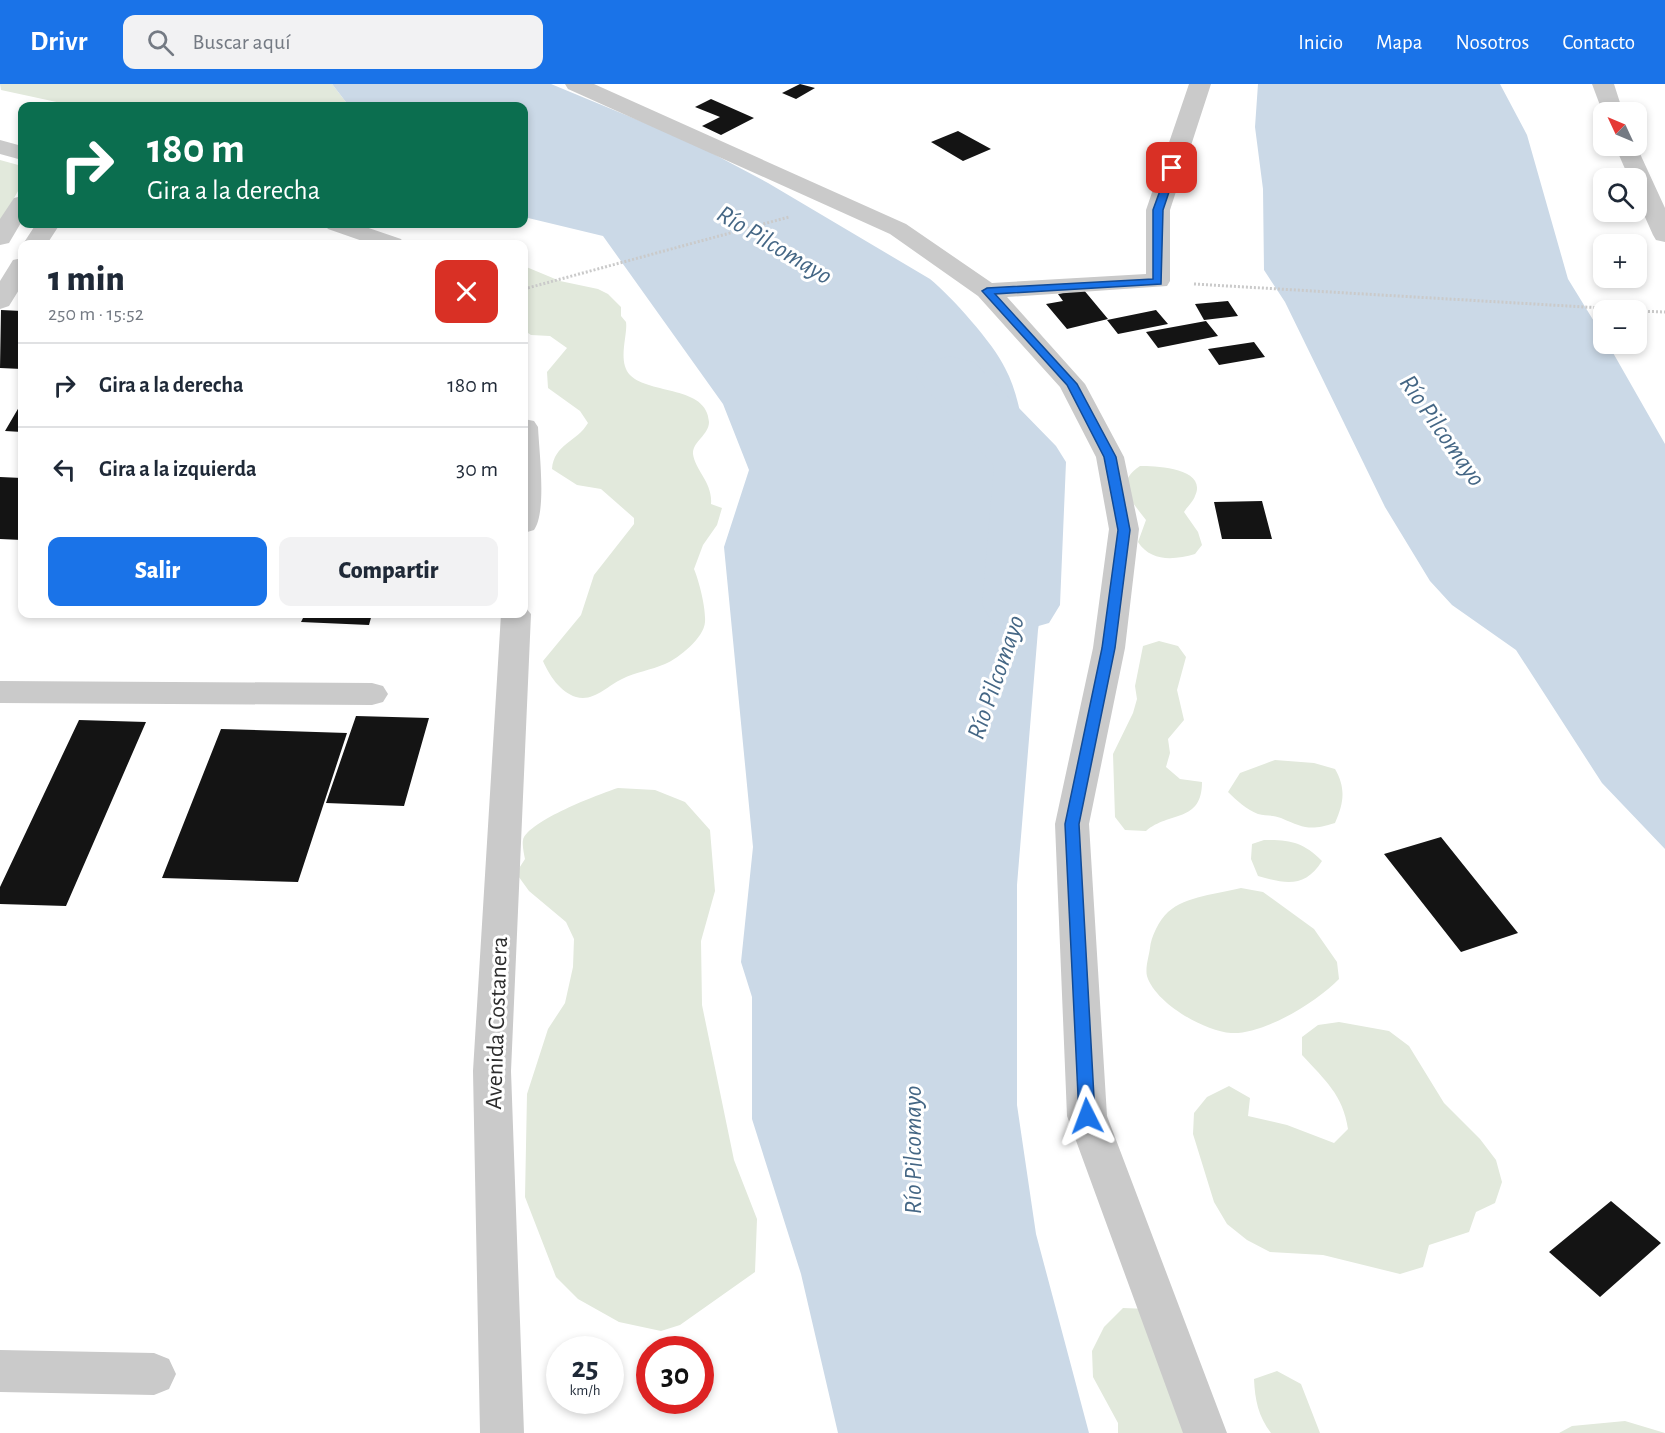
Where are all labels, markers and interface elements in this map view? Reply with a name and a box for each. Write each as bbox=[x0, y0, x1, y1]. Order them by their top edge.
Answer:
search box bbox=[123, 15, 543, 69]
icon: search bbox=[144, 26, 177, 59]
text: Drivr bbox=[30, 28, 87, 56]
text: Buscar aquí bbox=[192, 31, 291, 53]
text: Inicio bbox=[1298, 32, 1343, 53]
text: Mapa bbox=[1376, 32, 1423, 53]
text: Nosotros bbox=[1456, 32, 1529, 53]
text: Contacto bbox=[1562, 32, 1635, 53]
north arrow bbox=[1593, 102, 1647, 156]
map controls bbox=[1593, 102, 1647, 354]
icon: right bbox=[48, 126, 126, 204]
text: 180 m bbox=[147, 128, 245, 170]
pin bbox=[1146, 142, 1197, 193]
icon: arrive bbox=[1155, 151, 1188, 184]
button: search bbox=[1593, 168, 1647, 222]
text: Gira a la derecha bbox=[147, 177, 320, 204]
water label: Río Pilcomayo bbox=[713, 200, 836, 289]
button: + bbox=[1593, 234, 1647, 288]
button: close bbox=[435, 260, 498, 323]
text: 1 min bbox=[48, 261, 125, 297]
button: − bbox=[1593, 300, 1647, 354]
text: 250 m · 15:52 bbox=[48, 304, 144, 324]
icon: right bbox=[48, 369, 81, 402]
water label: Río Pilcomayo bbox=[1395, 370, 1490, 491]
text: Gira a la derecha bbox=[99, 374, 244, 396]
text: 180 m bbox=[447, 374, 498, 396]
icon: left bbox=[48, 453, 81, 486]
text: Gira a la izquierda bbox=[99, 458, 257, 480]
text: 30 m bbox=[456, 458, 498, 480]
button: Salir bbox=[48, 537, 267, 606]
button: Compartir bbox=[279, 537, 498, 606]
water label: Río Pilcomayo bbox=[963, 612, 1029, 743]
street label: Avenida Costanera bbox=[482, 936, 512, 1110]
position arrow bbox=[1055, 1084, 1119, 1148]
water label: Río Pilcomayo bbox=[900, 1086, 926, 1215]
speed limit sign: 30 bbox=[636, 1336, 714, 1414]
text: 25 bbox=[571, 1353, 599, 1383]
text: km/h bbox=[570, 1383, 600, 1398]

